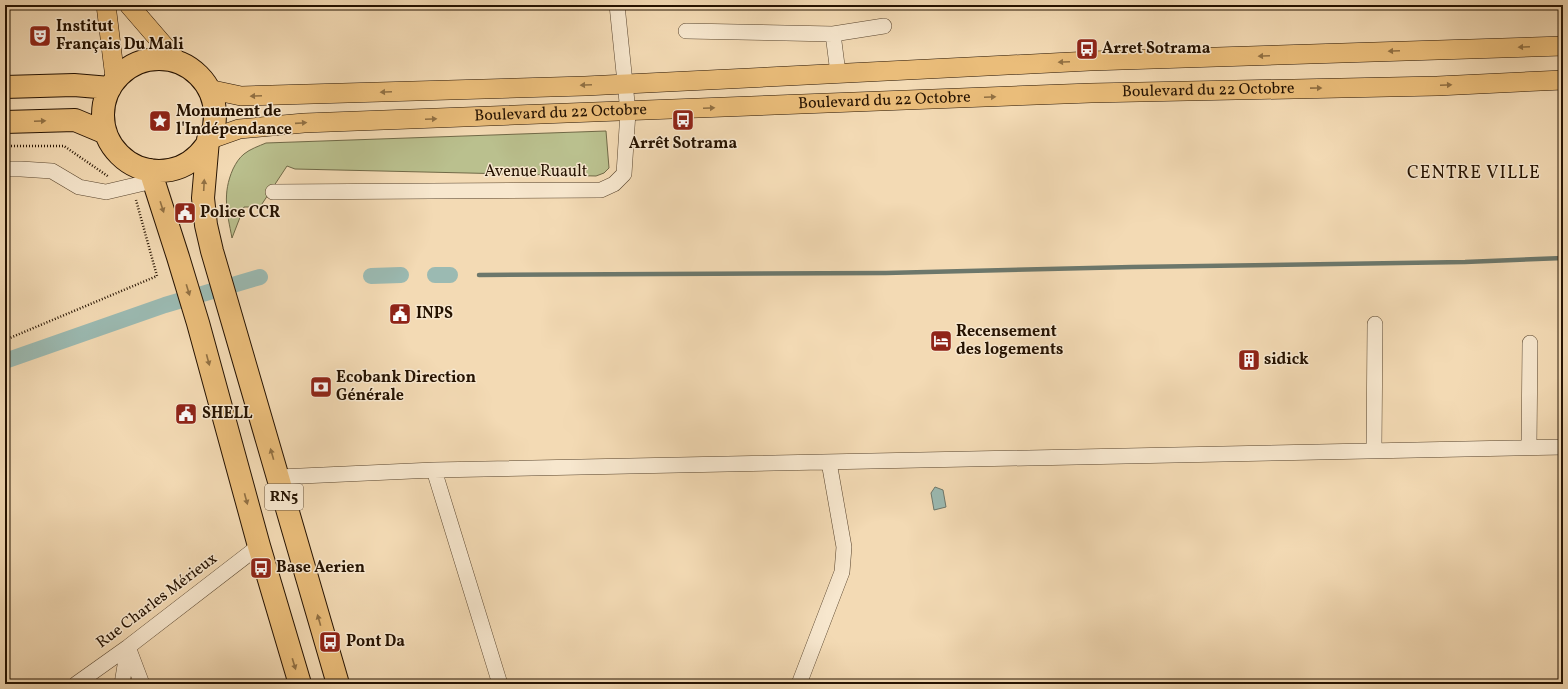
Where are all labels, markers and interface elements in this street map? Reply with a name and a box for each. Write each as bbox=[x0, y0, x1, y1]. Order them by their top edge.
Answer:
place label: Institut Français Du Mali bbox=[56, 16, 184, 56]
theatre icon: Institut Français Du Mali bbox=[27, 23, 53, 49]
bus stop icon: Arret Sotrama bbox=[1074, 36, 1100, 62]
place label: Arret Sotrama bbox=[1102, 38, 1211, 60]
one-way arrow bbox=[1518, 44, 1530, 51]
one-way arrow bbox=[1388, 48, 1400, 55]
one-way arrow bbox=[1258, 52, 1270, 59]
one-way arrow bbox=[1058, 59, 1070, 66]
street label: Boulevard du 22 Octobre bbox=[1122, 78, 1295, 103]
one-way arrow bbox=[580, 82, 592, 89]
one-way arrow bbox=[1440, 82, 1452, 89]
one-way arrow bbox=[1310, 85, 1323, 91]
street label: Boulevard du 22 Octobre bbox=[798, 87, 971, 115]
one-way arrow bbox=[379, 89, 392, 95]
one-way arrow bbox=[249, 93, 262, 99]
one-way arrow bbox=[984, 94, 996, 101]
street label: Boulevard du 22 Octobre bbox=[474, 99, 647, 127]
place label: Monument de l'Indépendance bbox=[176, 101, 292, 141]
one-way arrow bbox=[703, 105, 715, 112]
bus stop icon: Arrêt Sotrama bbox=[670, 107, 696, 133]
place icon: Monument de l'Indépendance bbox=[147, 108, 173, 134]
one-way arrow bbox=[425, 115, 437, 122]
one-way arrow bbox=[34, 118, 46, 125]
one-way arrow bbox=[295, 120, 307, 127]
place label: Arrêt Sotrama bbox=[629, 133, 738, 155]
street label: Avenue Ruault bbox=[485, 161, 588, 183]
district label: CENTRE VILLE bbox=[1407, 161, 1541, 186]
one-way arrow bbox=[201, 178, 207, 191]
public building icon: Police CCR bbox=[172, 200, 198, 226]
one-way arrow bbox=[159, 202, 165, 214]
place label: Police CCR bbox=[200, 202, 280, 224]
one-way arrow bbox=[185, 284, 191, 296]
public building icon: INPS bbox=[387, 301, 413, 327]
place label: INPS bbox=[416, 303, 453, 325]
place label: Recensement des logements bbox=[956, 321, 1063, 361]
hotel icon: Recensement des logements bbox=[928, 328, 954, 354]
building icon: sidick bbox=[1236, 347, 1262, 373]
place label: sidick bbox=[1264, 349, 1309, 371]
one-way arrow bbox=[205, 355, 211, 367]
place label: Ecobank Direction Générale bbox=[336, 367, 476, 407]
bank icon: Ecobank Direction Générale bbox=[308, 374, 334, 400]
public building icon: SHELL bbox=[173, 401, 199, 427]
place label: SHELL bbox=[202, 403, 253, 425]
one-way arrow bbox=[269, 448, 275, 460]
road number: RN5 bbox=[265, 484, 303, 510]
one-way arrow bbox=[243, 494, 249, 506]
street label: Rue Charles Mérieux bbox=[92, 548, 222, 654]
bus stop icon: Base Aerien bbox=[248, 555, 274, 581]
place label: Base Aerien bbox=[276, 557, 366, 579]
one-way arrow bbox=[316, 613, 322, 625]
bus stop icon: Pont Da bbox=[317, 629, 343, 655]
place label: Pont Da bbox=[346, 631, 405, 653]
one-way arrow bbox=[291, 659, 297, 671]

